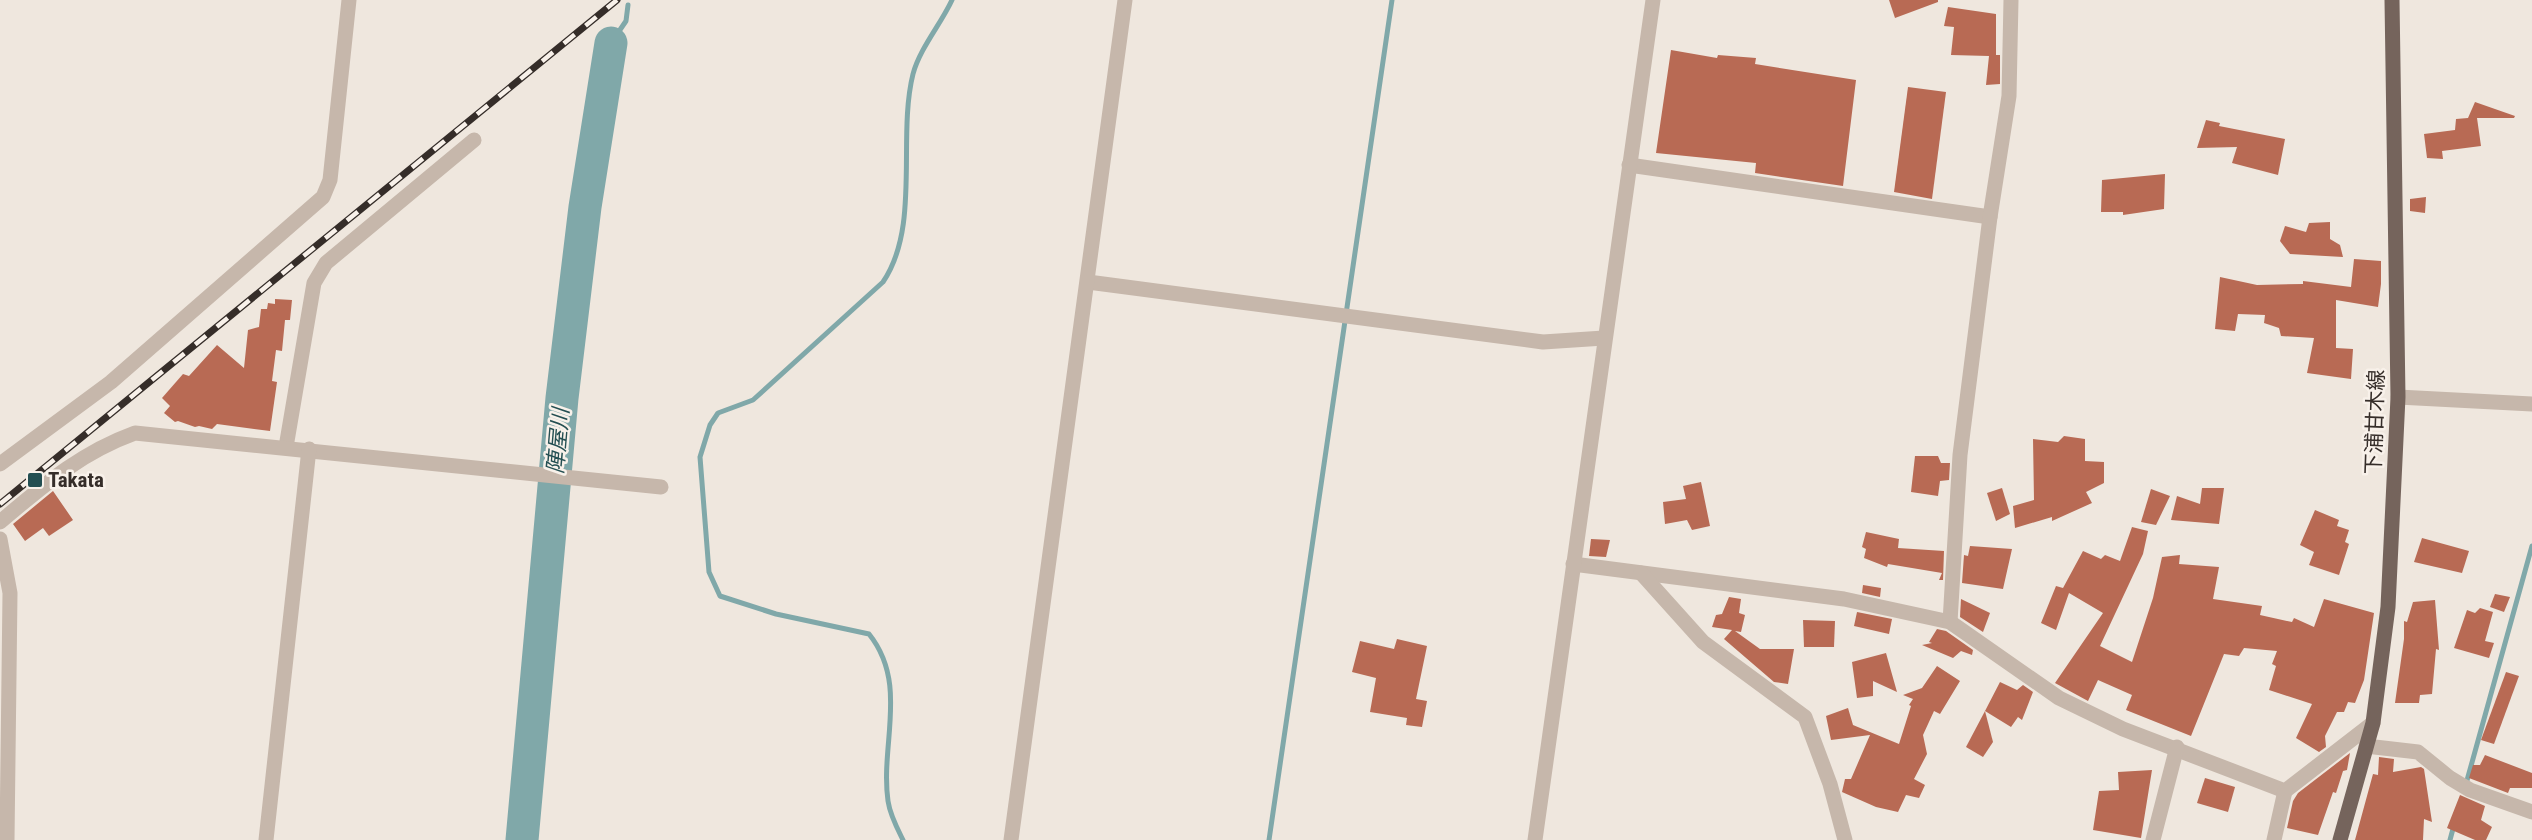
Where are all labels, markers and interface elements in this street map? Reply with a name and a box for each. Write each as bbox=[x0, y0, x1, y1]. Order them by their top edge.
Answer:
street label: 下浦甘木線 bbox=[2361, 369, 2389, 475]
water label: 陣屋川 bbox=[543, 405, 574, 475]
place label: Takata bbox=[48, 468, 104, 492]
marker: Takata bbox=[26, 471, 44, 489]

